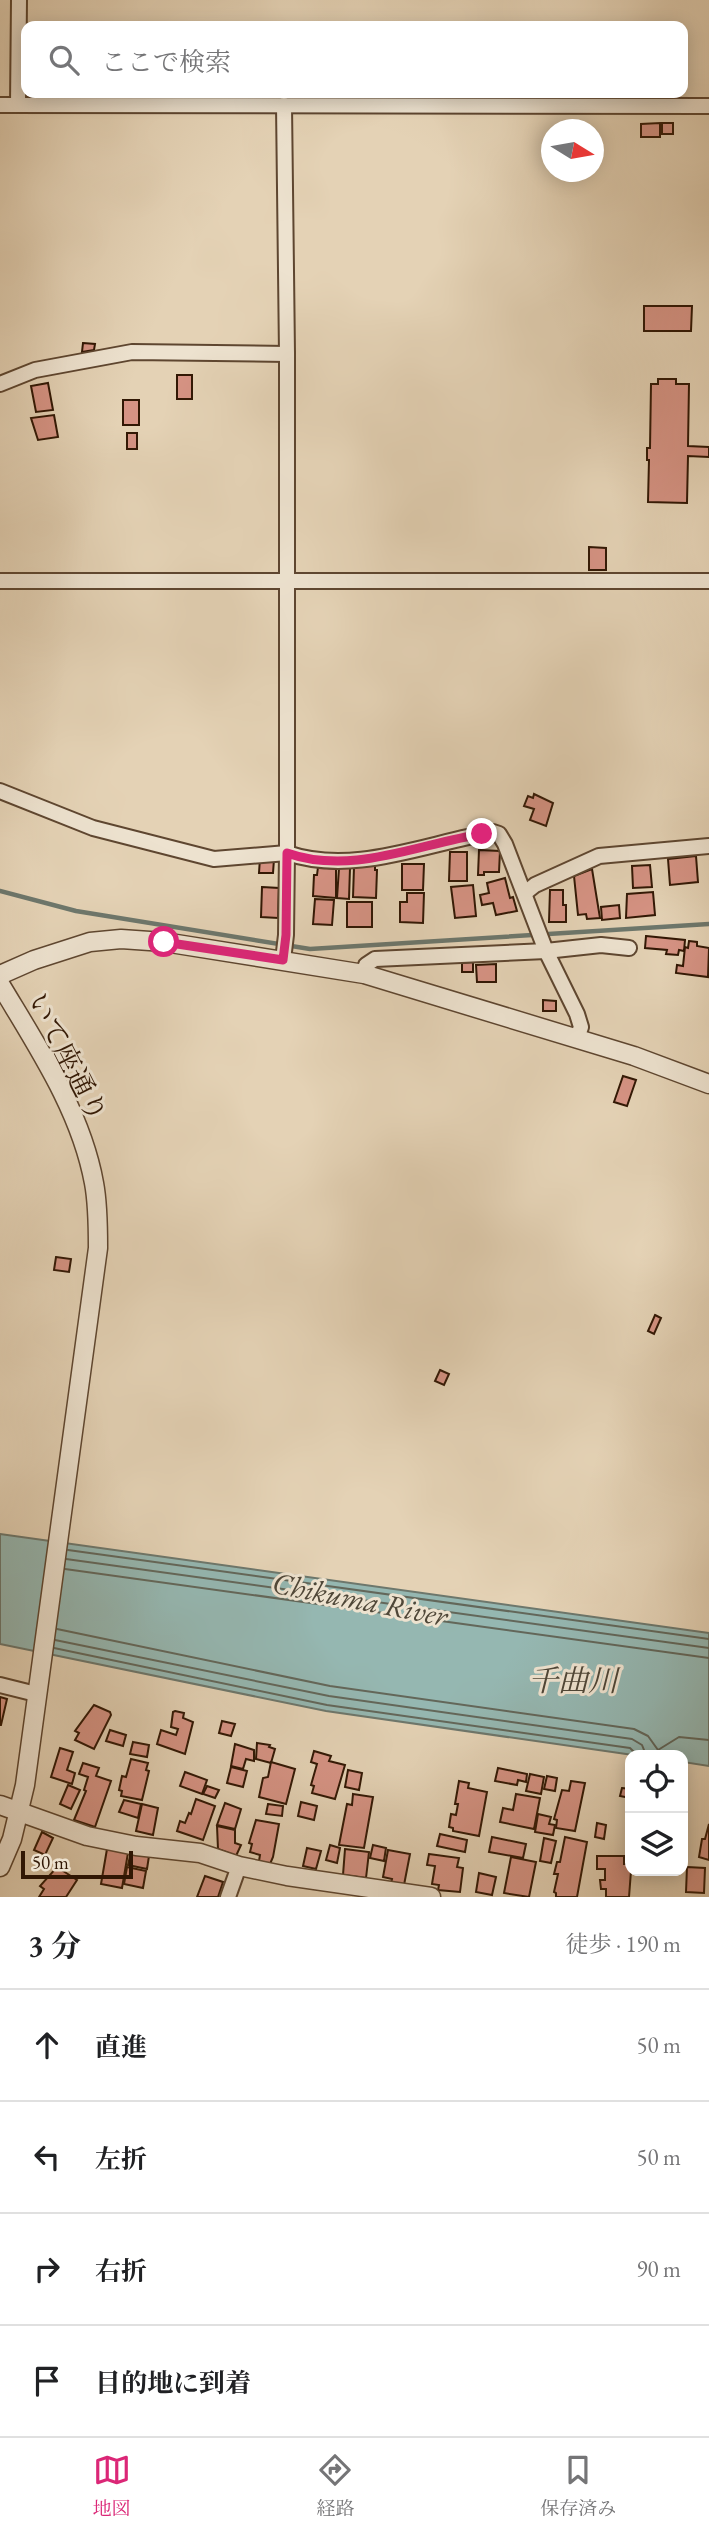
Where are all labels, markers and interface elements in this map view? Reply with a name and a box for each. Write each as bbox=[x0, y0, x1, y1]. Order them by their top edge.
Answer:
search box bbox=[21, 21, 688, 98]
icon: search bbox=[45, 41, 83, 79]
text: ここで検索 bbox=[101, 45, 231, 79]
north arrow bbox=[541, 119, 604, 182]
route end bbox=[466, 818, 497, 849]
route start bbox=[148, 926, 179, 957]
street label: いて座通り bbox=[20, 986, 116, 1128]
water label: Chikuma River bbox=[269, 1563, 453, 1635]
water label: 千曲川 bbox=[528, 1661, 621, 1700]
map controls bbox=[625, 1750, 688, 1876]
button: locate bbox=[625, 1750, 688, 1813]
button: layers bbox=[625, 1813, 688, 1876]
scale bar bbox=[21, 1848, 133, 1880]
text: 50 m bbox=[32, 1850, 69, 1875]
text: 3 分 bbox=[28, 1926, 81, 1965]
text: 徒歩 · 190 m bbox=[566, 1929, 681, 1959]
icon: ahead bbox=[28, 2026, 66, 2064]
text: 直進 bbox=[95, 2030, 147, 2064]
text: 50 m bbox=[636, 2030, 681, 2060]
icon: left bbox=[28, 2138, 66, 2176]
text: 左折 bbox=[95, 2142, 147, 2176]
text: 50 m bbox=[636, 2142, 681, 2172]
icon: right bbox=[28, 2250, 66, 2288]
text: 右折 bbox=[95, 2254, 147, 2288]
text: 90 m bbox=[636, 2254, 681, 2284]
icon: arrive bbox=[28, 2362, 66, 2400]
text: 目的地に到着 bbox=[95, 2366, 251, 2400]
tab: 地図 bbox=[93, 2451, 131, 2521]
tab: 経路 bbox=[316, 2451, 354, 2521]
tab: 保存済み bbox=[540, 2451, 616, 2521]

